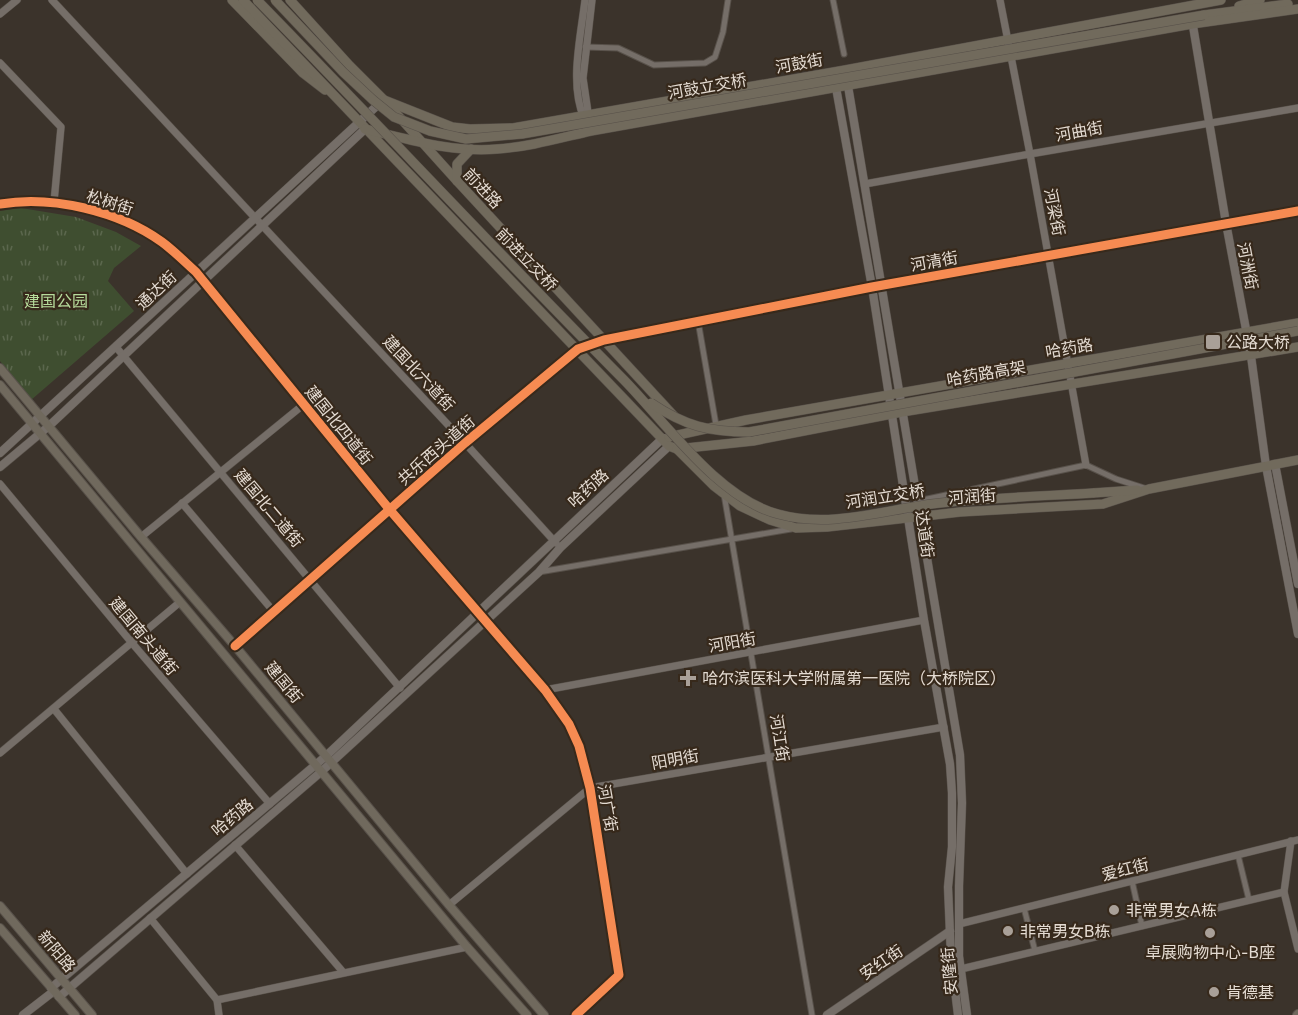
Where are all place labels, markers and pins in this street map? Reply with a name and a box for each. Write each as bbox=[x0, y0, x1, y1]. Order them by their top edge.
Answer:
place label: 公路大桥 bbox=[1226, 332, 1290, 352]
marker: 公路大桥 bbox=[1204, 333, 1222, 351]
place label: 哈尔滨医科大学附属第一医院（大桥院区） bbox=[702, 668, 1006, 688]
marker: 哈尔滨医科大学附属第一医院（大桥院区） bbox=[679, 669, 697, 687]
place label: 非常男女A栋 bbox=[1126, 900, 1217, 920]
marker: 非常男女A栋 bbox=[1107, 903, 1121, 917]
place label: 非常男女B栋 bbox=[1020, 921, 1110, 941]
marker: 非常男女B栋 bbox=[1001, 924, 1015, 938]
marker: 卓展购物中心-B座 bbox=[1203, 926, 1217, 940]
place label: 卓展购物中心-B座 bbox=[1145, 942, 1275, 962]
place label: 肯德基 bbox=[1226, 982, 1274, 1002]
marker: 肯德基 bbox=[1207, 985, 1221, 999]

